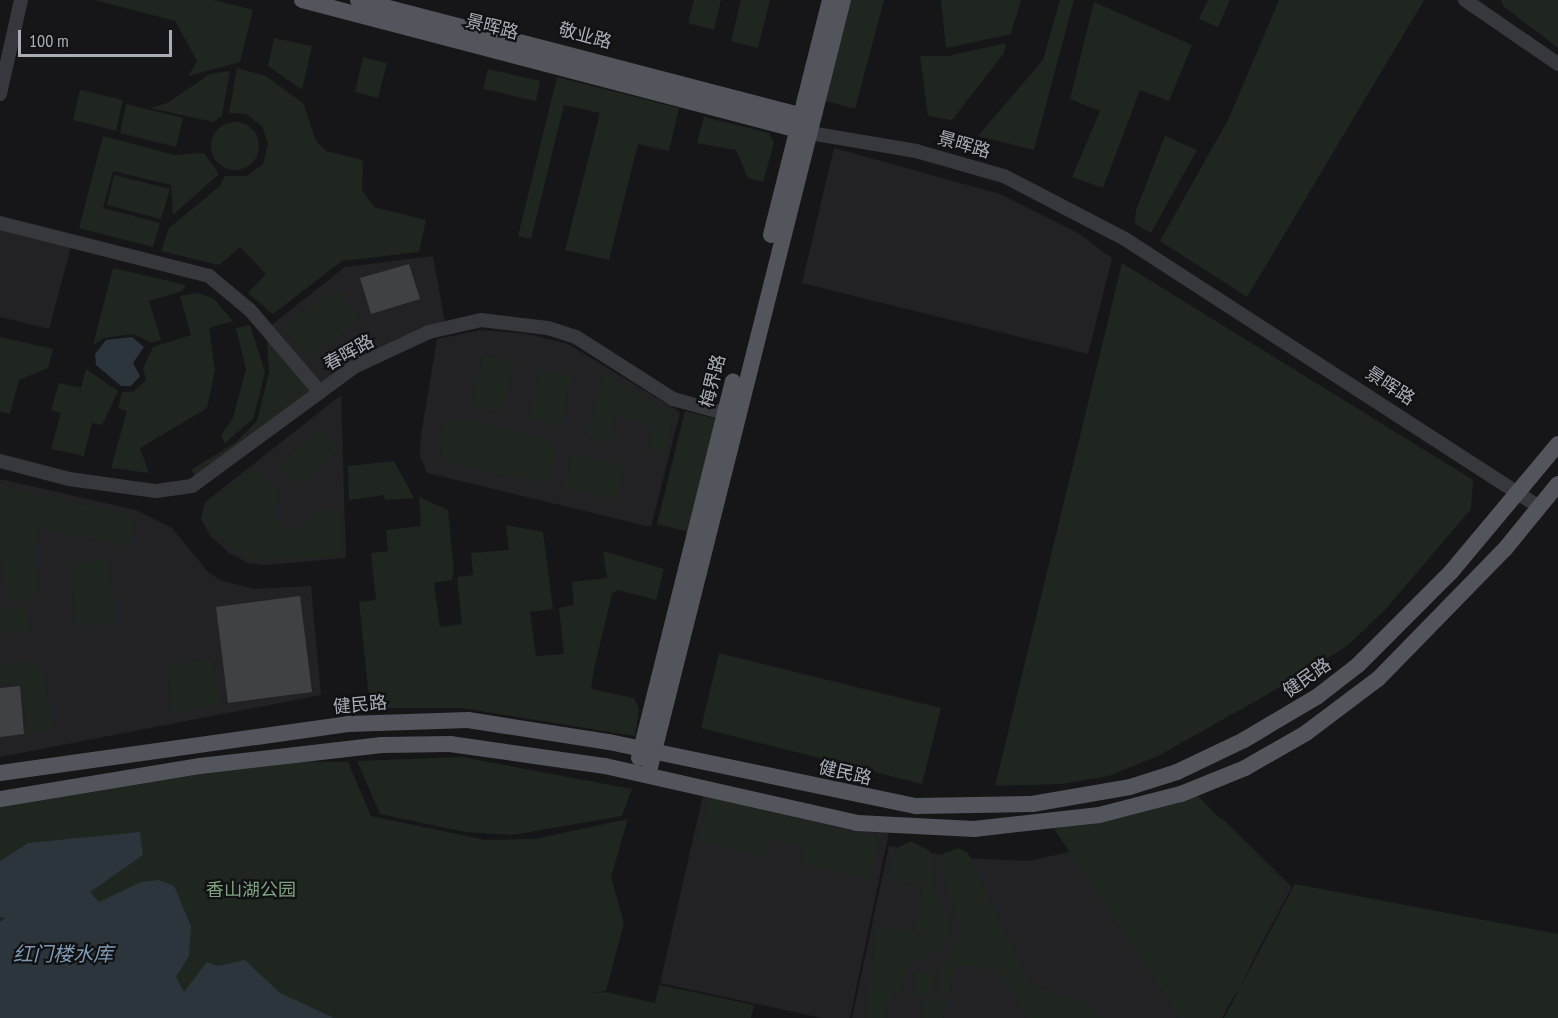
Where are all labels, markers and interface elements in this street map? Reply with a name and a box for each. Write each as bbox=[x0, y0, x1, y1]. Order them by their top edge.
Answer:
street label: 景晖路 bbox=[463, 10, 521, 44]
scale bar bbox=[21, 18, 176, 56]
street label: 敬业路 bbox=[556, 19, 614, 53]
text: 100 m bbox=[29, 29, 69, 52]
street label: 景晖路 bbox=[935, 127, 993, 163]
street label: 春晖路 bbox=[320, 330, 378, 376]
street label: 梅界路 bbox=[696, 352, 730, 410]
street label: 景晖路 bbox=[1361, 362, 1419, 410]
street label: 健民路 bbox=[1279, 654, 1335, 702]
street label: 健民路 bbox=[332, 692, 388, 718]
street label: 健民路 bbox=[816, 756, 874, 790]
park label: 香山湖公园 bbox=[206, 879, 296, 901]
water label: 红门楼水库 bbox=[13, 942, 113, 966]

